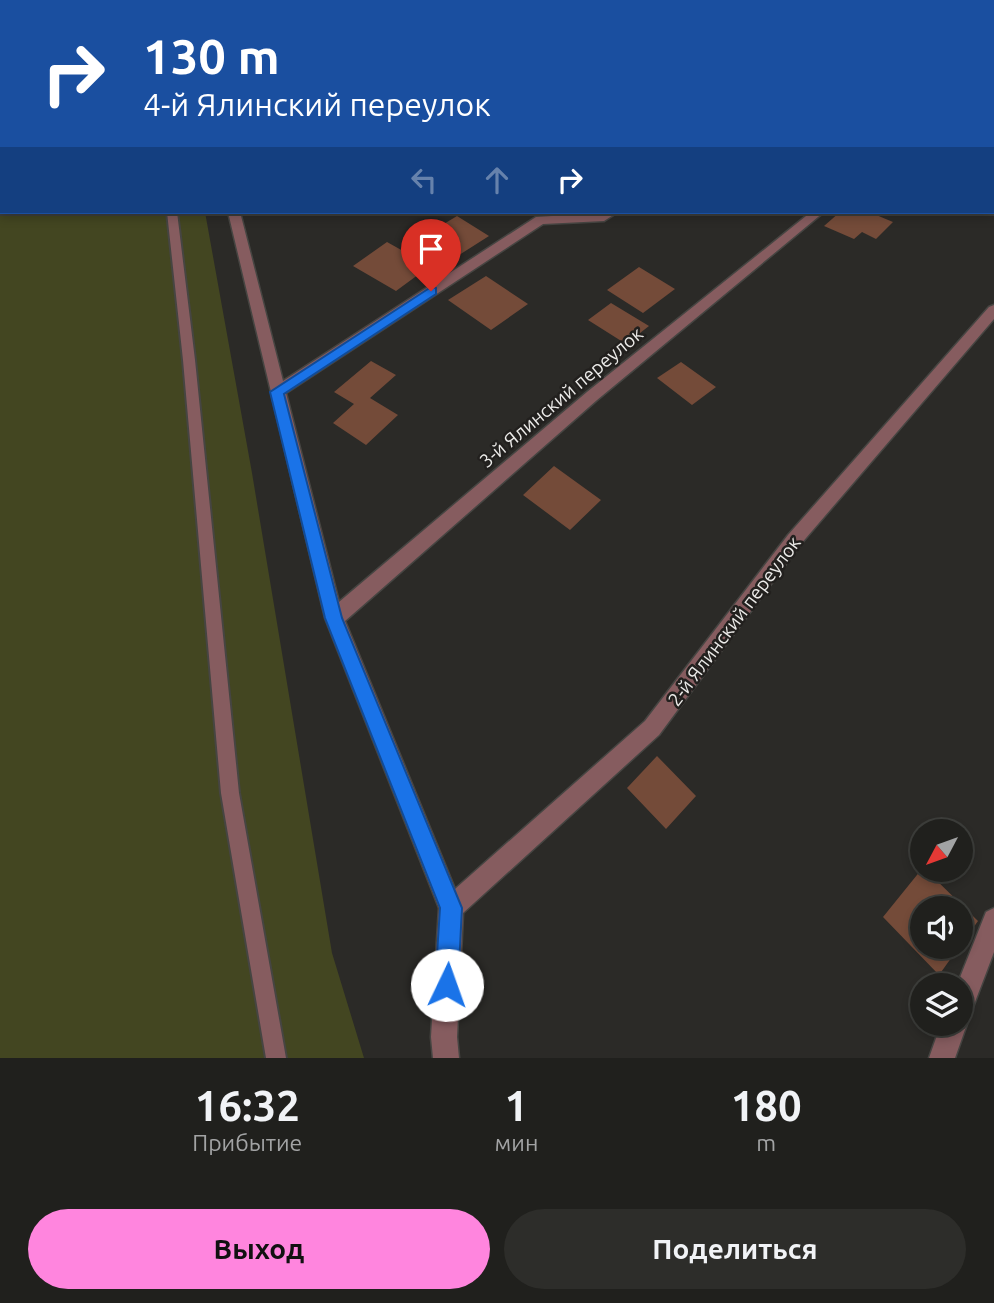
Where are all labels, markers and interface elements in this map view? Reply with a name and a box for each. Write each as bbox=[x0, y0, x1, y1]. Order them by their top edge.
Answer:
icon: right bbox=[28, 28, 119, 119]
text: 130 m bbox=[143, 28, 280, 83]
text: 4-й Ялинский переулок bbox=[143, 86, 491, 122]
icon: left bbox=[405, 161, 443, 199]
icon: ahead bbox=[478, 161, 516, 199]
icon: right bbox=[551, 161, 589, 199]
pin bbox=[401, 219, 461, 291]
icon: arrive bbox=[412, 230, 450, 268]
street label: 3-й Ялинский переулок bbox=[475, 322, 647, 472]
street label: 2-й Ялинский переулок bbox=[663, 532, 805, 710]
north arrow bbox=[910, 819, 973, 882]
map controls bbox=[910, 819, 973, 1036]
button: sound bbox=[910, 896, 973, 959]
position arrow bbox=[410, 948, 484, 1022]
button: layers bbox=[910, 973, 973, 1036]
text: 16:32 bbox=[195, 1082, 300, 1129]
text: 1 bbox=[505, 1082, 528, 1129]
text: 180 bbox=[731, 1082, 802, 1129]
text: Прибытие bbox=[192, 1130, 302, 1155]
text: мин bbox=[495, 1130, 538, 1155]
text: m bbox=[756, 1130, 776, 1155]
button: Выход bbox=[28, 1209, 490, 1289]
button: Поделиться bbox=[504, 1209, 966, 1289]

